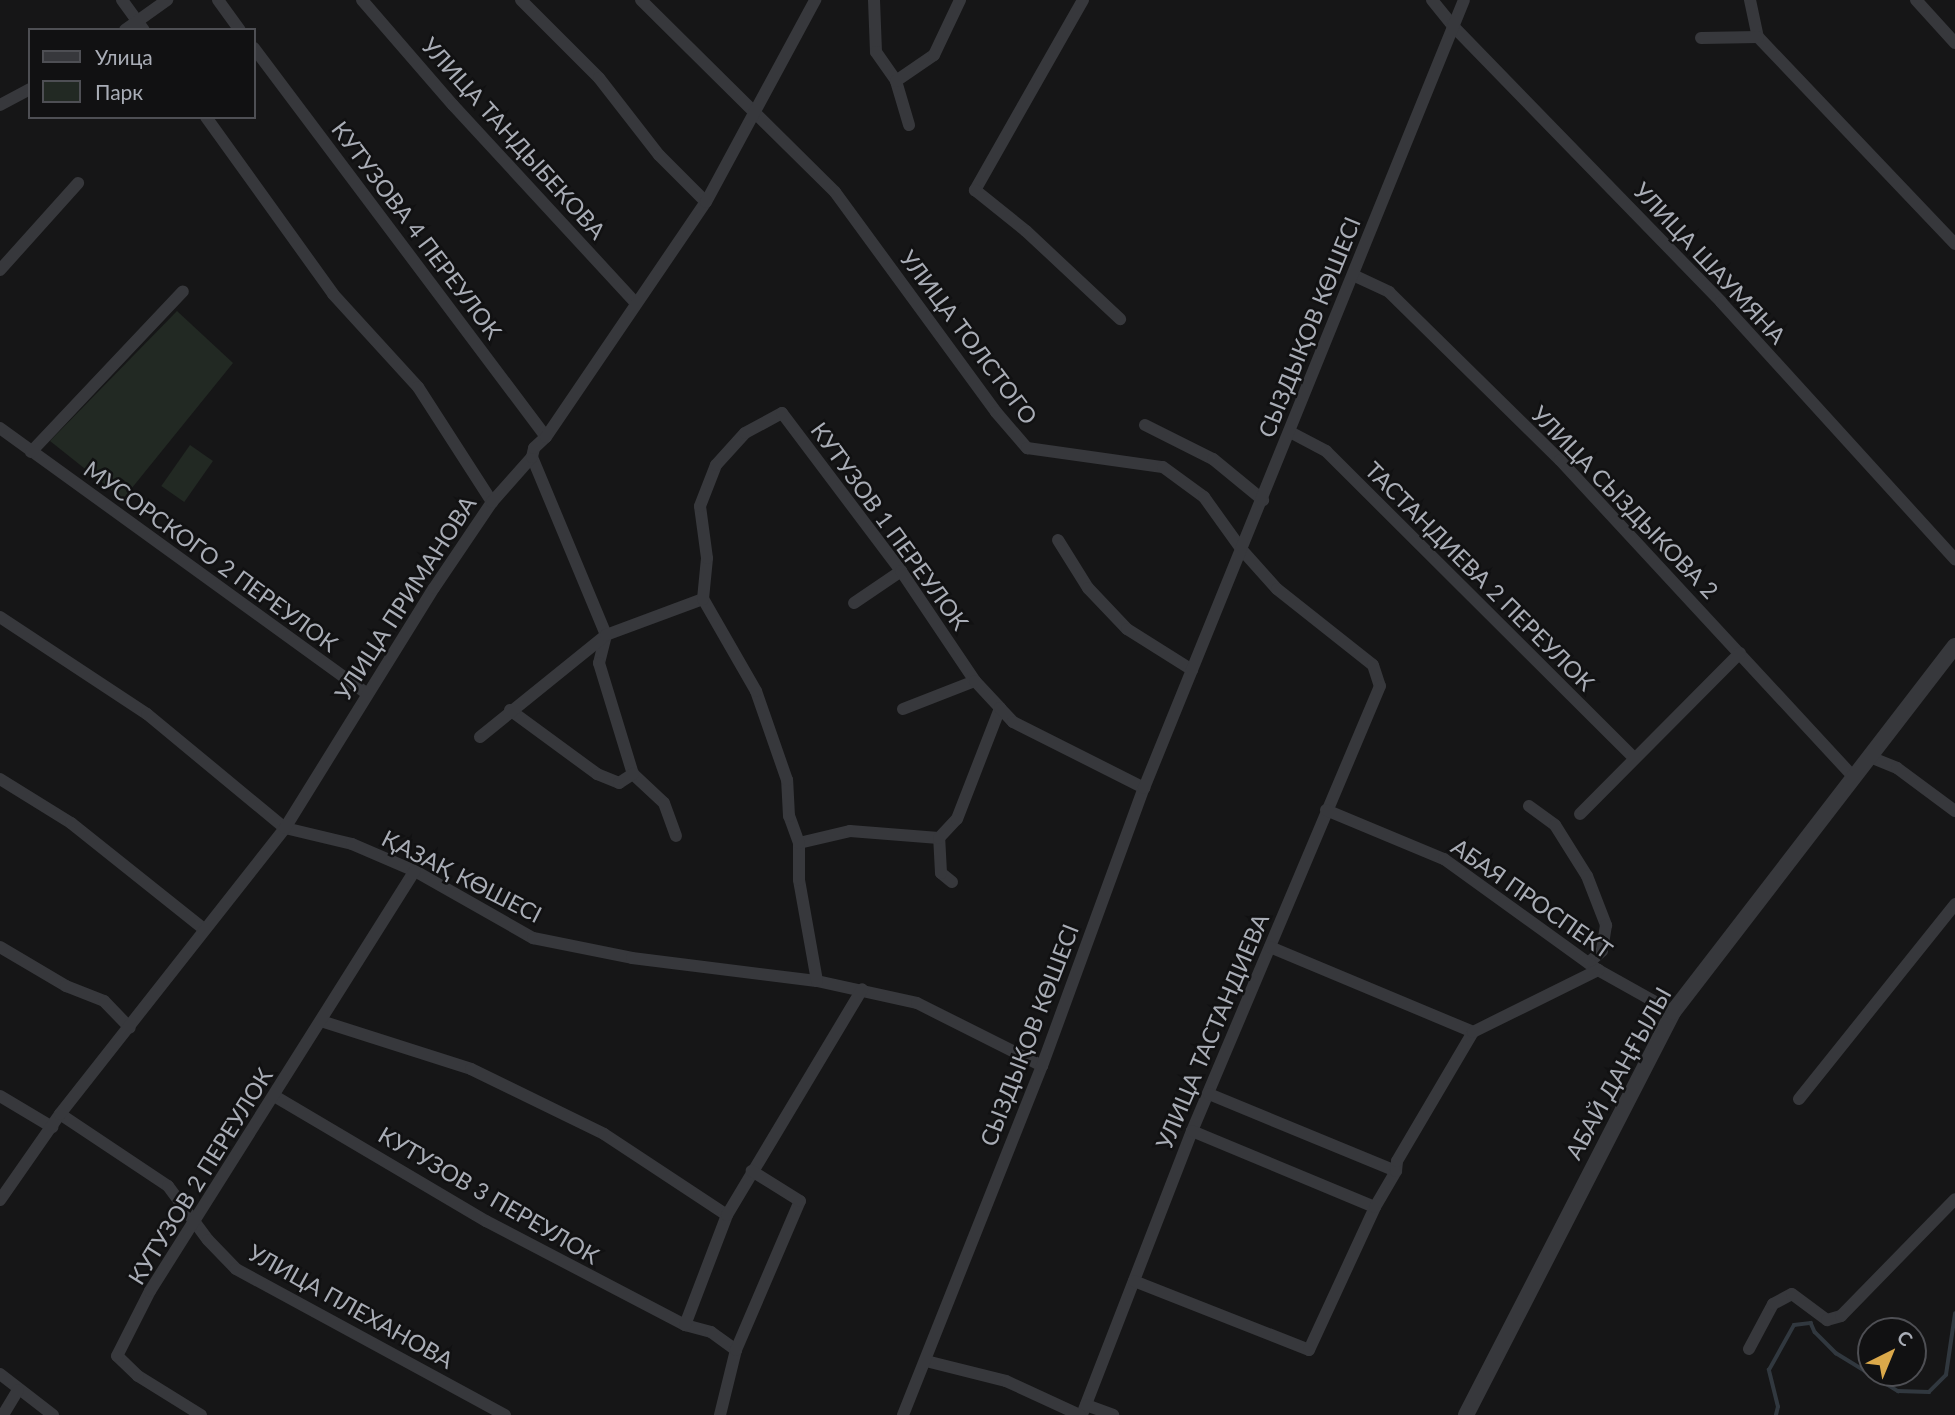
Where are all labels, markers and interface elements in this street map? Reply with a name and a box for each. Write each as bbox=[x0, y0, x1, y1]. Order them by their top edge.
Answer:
legend bbox=[28, 28, 256, 119]
street label: УЛИЦА ТАНДЫБЕКОВА bbox=[416, 32, 612, 244]
text: Улица bbox=[95, 44, 153, 69]
text: Парк bbox=[95, 79, 143, 104]
street label: КУТУЗОВА 4 ПЕРЕУЛОК bbox=[326, 116, 508, 344]
street label: УЛИЦА ШАУМЯНА bbox=[1628, 177, 1792, 349]
street label: СЫЗДЫҚОВ КӨШЕСІ bbox=[1252, 213, 1366, 441]
street label: УЛИЦА ТОЛСТОГО bbox=[895, 245, 1043, 429]
street label: УЛИЦА СЫЗДЫКОВА 2 bbox=[1526, 400, 1724, 604]
street label: КУТУЗОВ 1 ПЕРЕУЛОК bbox=[805, 417, 975, 635]
street label: МУСОРСКОГО 2 ПЕРЕУЛОК bbox=[79, 455, 343, 657]
street label: ТАСТАНДИЕВА 2 ПЕРЕУЛОК bbox=[1360, 456, 1600, 696]
street label: УЛИЦА ПРИМАНОВА bbox=[329, 491, 481, 705]
street label: ҚАЗАҚ КӨШЕСІ bbox=[377, 824, 547, 928]
street label: АБАЯ ПРОСПЕКТ bbox=[1446, 832, 1618, 964]
street label: УЛИЦА ТАСТАНДИЕВА bbox=[1150, 909, 1274, 1153]
street label: СЫЗДЫҚОВ КӨШЕСІ bbox=[974, 920, 1084, 1150]
street label: АБАЙ ДАҢҒЫЛЫ bbox=[1559, 982, 1677, 1164]
street label: КУТУЗОВ 2 ПЕРЕУЛОК bbox=[122, 1063, 278, 1289]
street label: КУТУЗОВ 3 ПЕРЕУЛОК bbox=[374, 1121, 604, 1269]
street label: УЛИЦА ПЛЕХАНОВА bbox=[244, 1238, 458, 1374]
north arrow bbox=[1857, 1317, 1927, 1387]
text: С bbox=[1893, 1325, 1918, 1350]

